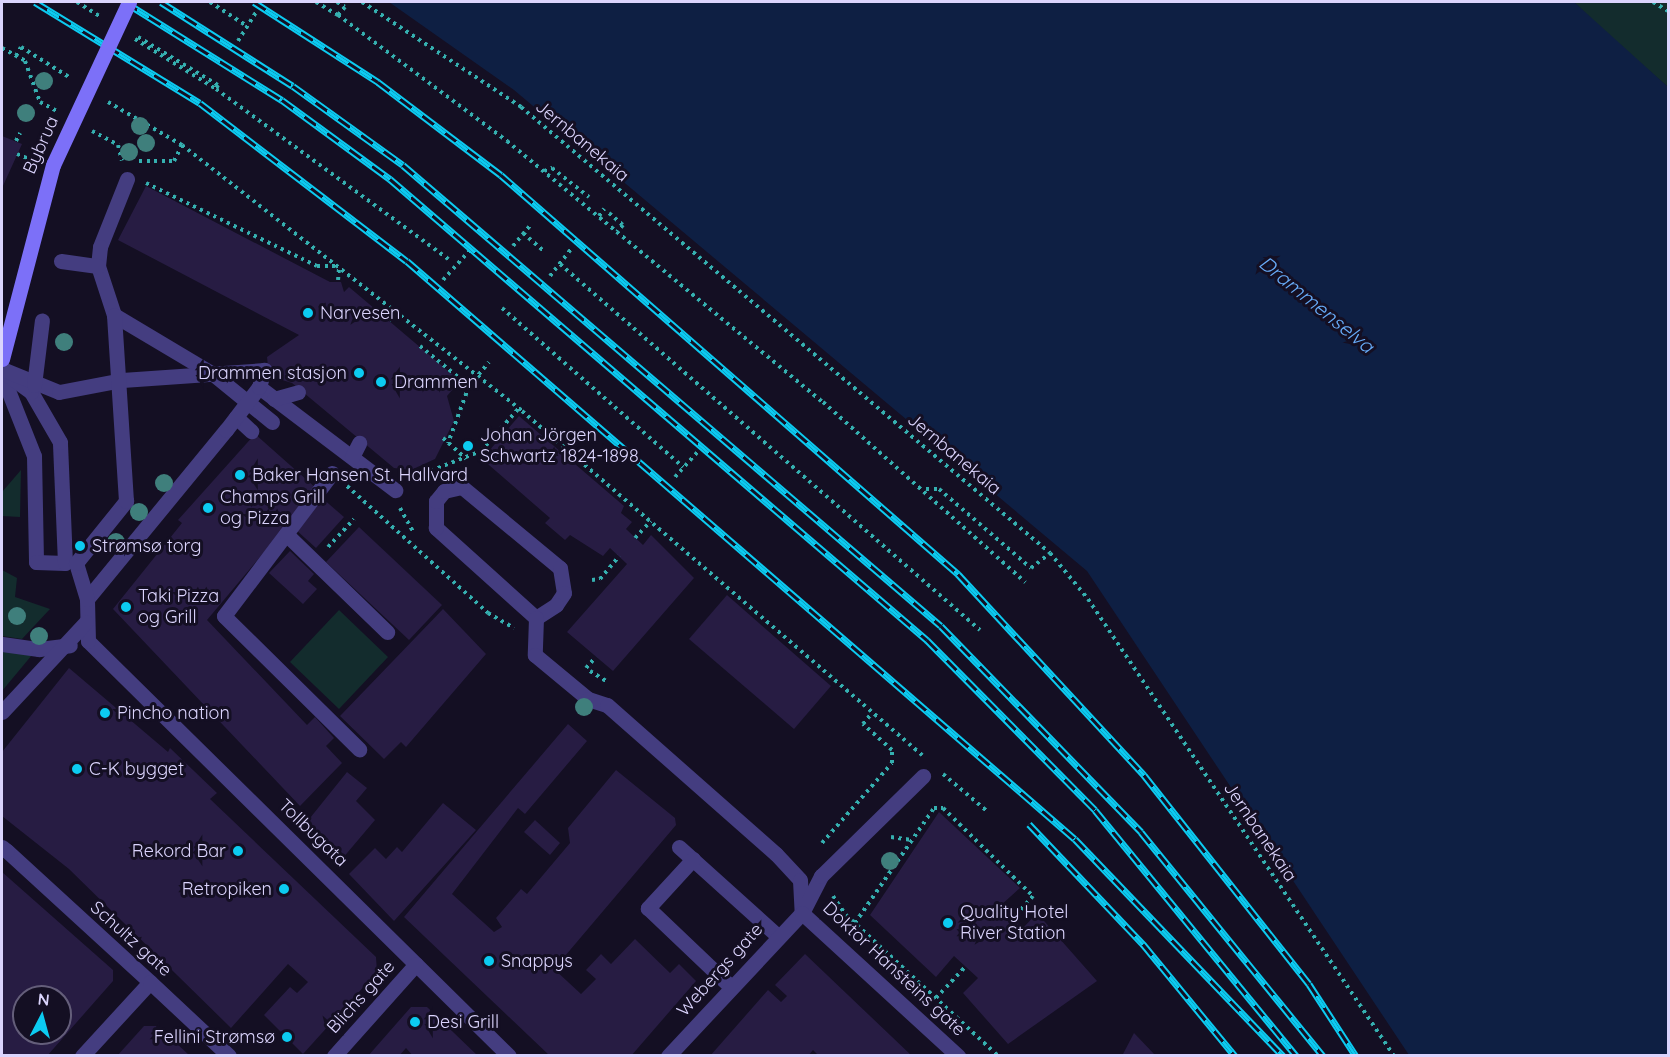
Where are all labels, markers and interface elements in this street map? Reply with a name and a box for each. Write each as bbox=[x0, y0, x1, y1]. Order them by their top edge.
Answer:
street label: Jernbanekaia bbox=[531, 96, 633, 186]
street label: Bybrua bbox=[19, 113, 63, 177]
water label: Drammenselva bbox=[1255, 250, 1379, 358]
place label: Narvesen bbox=[320, 302, 400, 324]
marker: Narvesen bbox=[301, 306, 315, 320]
place label: Drammen stasjon bbox=[198, 362, 347, 384]
marker: Drammen stasjon bbox=[352, 366, 366, 380]
place label: Drammen bbox=[394, 371, 478, 393]
marker: Drammen bbox=[372, 373, 390, 391]
street label: Jernbanekaia bbox=[903, 409, 1005, 499]
place label: Johan Jörgen Schwartz 1824-1898 bbox=[480, 425, 639, 468]
marker: Johan Jörgen Schwartz 1824-1898 bbox=[461, 439, 475, 453]
place label: Baker Hansen St. Hallvard bbox=[252, 464, 468, 486]
marker: Baker Hansen St. Hallvard bbox=[233, 468, 247, 482]
place label: Champs Grill og Pizza bbox=[220, 487, 325, 530]
marker: Champs Grill og Pizza bbox=[201, 501, 215, 515]
place label: Strømsø torg bbox=[92, 535, 201, 557]
marker: Strømsø torg bbox=[73, 539, 87, 553]
place label: Taki Pizza og Grill bbox=[138, 586, 219, 628]
marker: Taki Pizza og Grill bbox=[119, 600, 133, 614]
place label: Pincho nation bbox=[117, 702, 230, 724]
marker: Pincho nation bbox=[98, 706, 112, 720]
place label: C-K bygget bbox=[89, 758, 184, 780]
marker: C-K bygget bbox=[70, 762, 84, 776]
street label: Jernbanekaia bbox=[1219, 778, 1301, 886]
street label: Tollbugata bbox=[274, 795, 352, 871]
place label: Rekord Bar bbox=[132, 840, 226, 862]
marker: Rekord Bar bbox=[231, 844, 245, 858]
place label: Retropiken bbox=[182, 878, 272, 900]
marker: Retropiken bbox=[277, 882, 291, 896]
street label: Schultz gate bbox=[86, 897, 176, 981]
street label: Doktor Hansteins gate bbox=[818, 897, 970, 1041]
place label: Quality Hotel River Station bbox=[960, 902, 1068, 944]
marker: Quality Hotel River Station bbox=[941, 916, 955, 930]
street label: Webergs gate bbox=[673, 919, 767, 1021]
place label: Snappys bbox=[501, 950, 573, 972]
marker: Snappys bbox=[482, 954, 496, 968]
street label: Blichs gate bbox=[323, 956, 399, 1038]
north arrow bbox=[12, 985, 72, 1045]
text: N bbox=[37, 989, 51, 1010]
place label: Desi Grill bbox=[427, 1011, 499, 1033]
marker: Desi Grill bbox=[408, 1015, 422, 1029]
place label: Fellini Strømsø bbox=[154, 1026, 275, 1048]
marker: Fellini Strømsø bbox=[280, 1030, 294, 1044]

